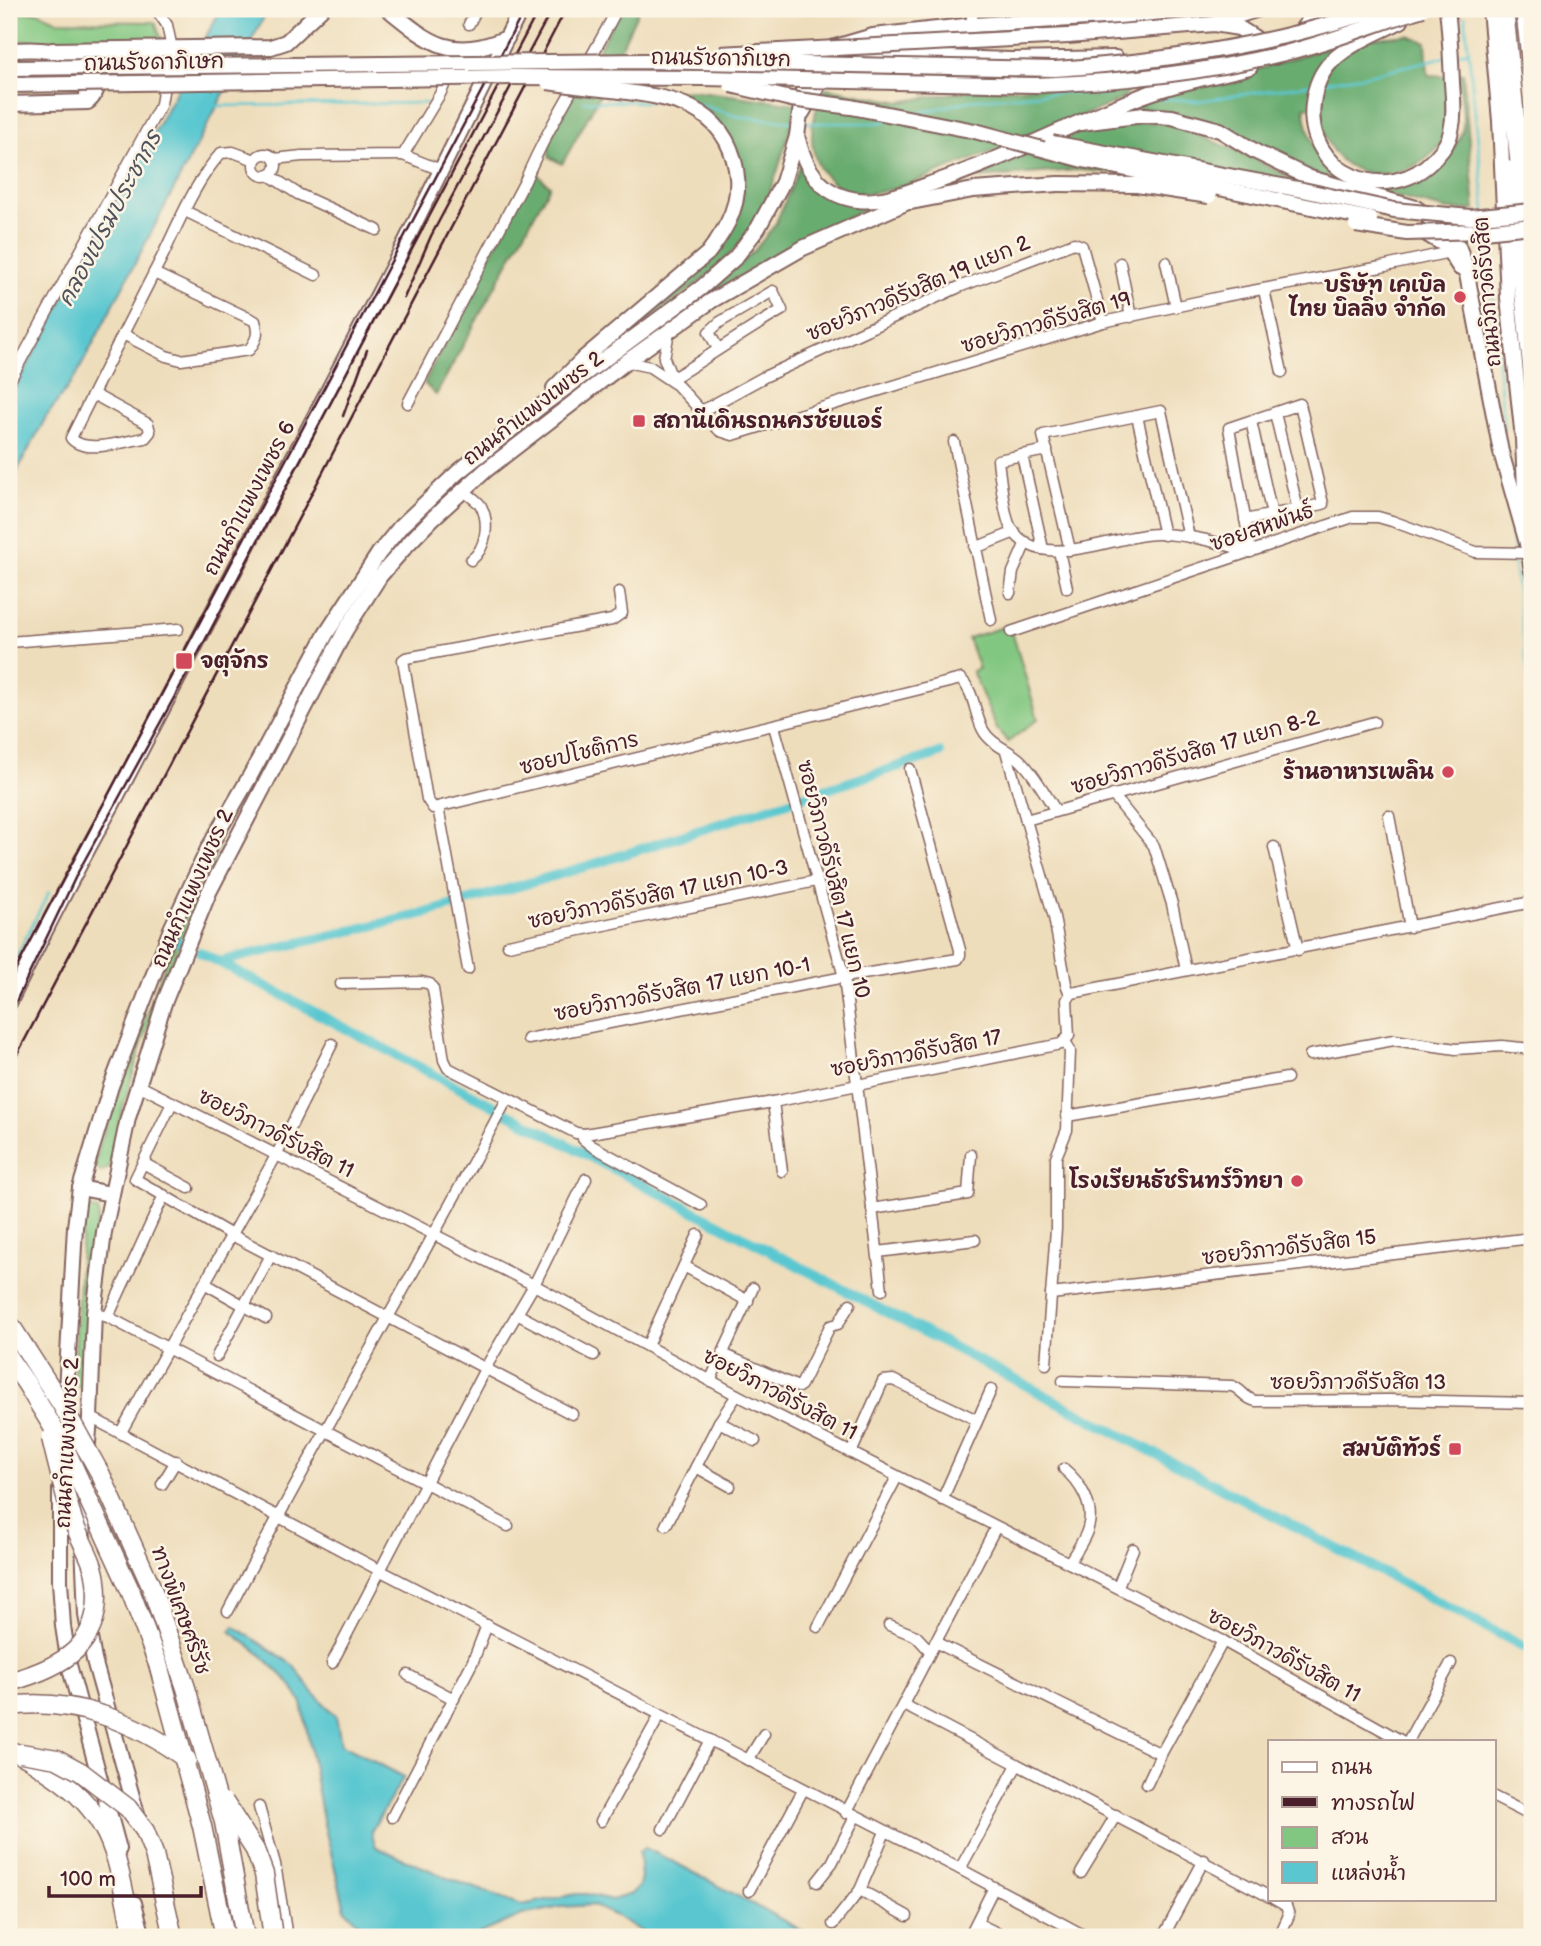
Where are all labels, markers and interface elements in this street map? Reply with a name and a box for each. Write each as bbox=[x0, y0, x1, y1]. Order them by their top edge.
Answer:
street label: ถนนรัชดาภิเษก bbox=[651, 45, 791, 72]
street label: ถนนรัชดาภิเษก bbox=[84, 49, 224, 76]
water label: คลองเปรมประชากร bbox=[52, 124, 169, 311]
street label: ถนนวิภาวดีรังสิต bbox=[1468, 216, 1507, 368]
street label: ซอยวิภาวดีรังสิต 19 แยก 2 bbox=[803, 230, 1034, 347]
place label: บริษัท เคเบิล ไทย บิลลิ่ง จำกัด bbox=[1288, 272, 1446, 322]
street label: ซอยวิภาวดีรังสิต 19 bbox=[958, 286, 1134, 359]
marker: บริษัท เคเบิล ไทย บิลลิ่ง จำกัด bbox=[1452, 289, 1468, 305]
street label: ถนนกำแพงเพชร 2 bbox=[458, 345, 609, 471]
place label: สถานีเดินรถนครชัยแอร์ bbox=[653, 406, 883, 434]
marker: สถานีเดินรถนครชัยแอร์ bbox=[631, 413, 647, 429]
street label: ถนนกำแพงเพชร 6 bbox=[197, 416, 301, 580]
street label: ซอยสหพันธ์ bbox=[1206, 497, 1318, 557]
place label: จตุจักร bbox=[200, 648, 269, 677]
marker: จตุจักร bbox=[174, 651, 194, 671]
street label: ซอยวิภาวดีรังสิต 17 แยก 8-2 bbox=[1068, 705, 1323, 800]
street label: ซอยปโชติการ bbox=[517, 726, 641, 780]
street label: ซอยวิภาวดีรังสิต 17 แยก 10 bbox=[792, 757, 875, 1001]
place label: ร้านอาหารเพลิน bbox=[1283, 758, 1434, 785]
marker: ร้านอาหารเพลิน bbox=[1440, 764, 1456, 780]
street label: ถนนกำแพงเพชร 2 bbox=[145, 804, 239, 972]
street label: ซอยวิภาวดีรังสิต 17 แยก 10-3 bbox=[526, 855, 791, 934]
street label: ซอยวิภาวดีรังสิต 17 แยก 10-1 bbox=[552, 952, 812, 1027]
street label: ซอยวิภาวดีรังสิต 17 bbox=[829, 1025, 1004, 1082]
street label: ซอยวิภาวดีรังสิต 11 bbox=[194, 1083, 358, 1183]
place label: โรงเรียนธัชรินทร์วิทยา bbox=[1068, 1166, 1283, 1194]
marker: โรงเรียนธัชรินทร์วิทยา bbox=[1289, 1173, 1305, 1189]
street label: ซอยวิภาวดีรังสิต 15 bbox=[1201, 1224, 1378, 1271]
street label: ซอยวิภาวดีรังสิต 11 bbox=[698, 1343, 861, 1446]
street label: ถนนกำแพงเพชร 2 bbox=[50, 1356, 84, 1529]
street label: ซอยวิภาวดีรังสิต 13 bbox=[1270, 1370, 1446, 1395]
place label: สมบัติทัวร์ bbox=[1342, 1434, 1441, 1462]
marker: สมบัติทัวร์ bbox=[1447, 1441, 1463, 1457]
street label: ทางพิเศษศรีรัช bbox=[146, 1542, 215, 1678]
street label: ซอยวิภาวดีรังสิต 11 bbox=[1203, 1603, 1365, 1708]
legend bbox=[1268, 1740, 1496, 1900]
text: ถนน bbox=[1331, 1755, 1372, 1780]
text: ทางรถไฟ bbox=[1331, 1790, 1416, 1816]
text: สวน bbox=[1331, 1825, 1368, 1850]
text: แหล่งน้ำ bbox=[1331, 1854, 1406, 1886]
scale bar bbox=[49, 1855, 201, 1899]
text: 100 m bbox=[60, 1867, 116, 1892]

